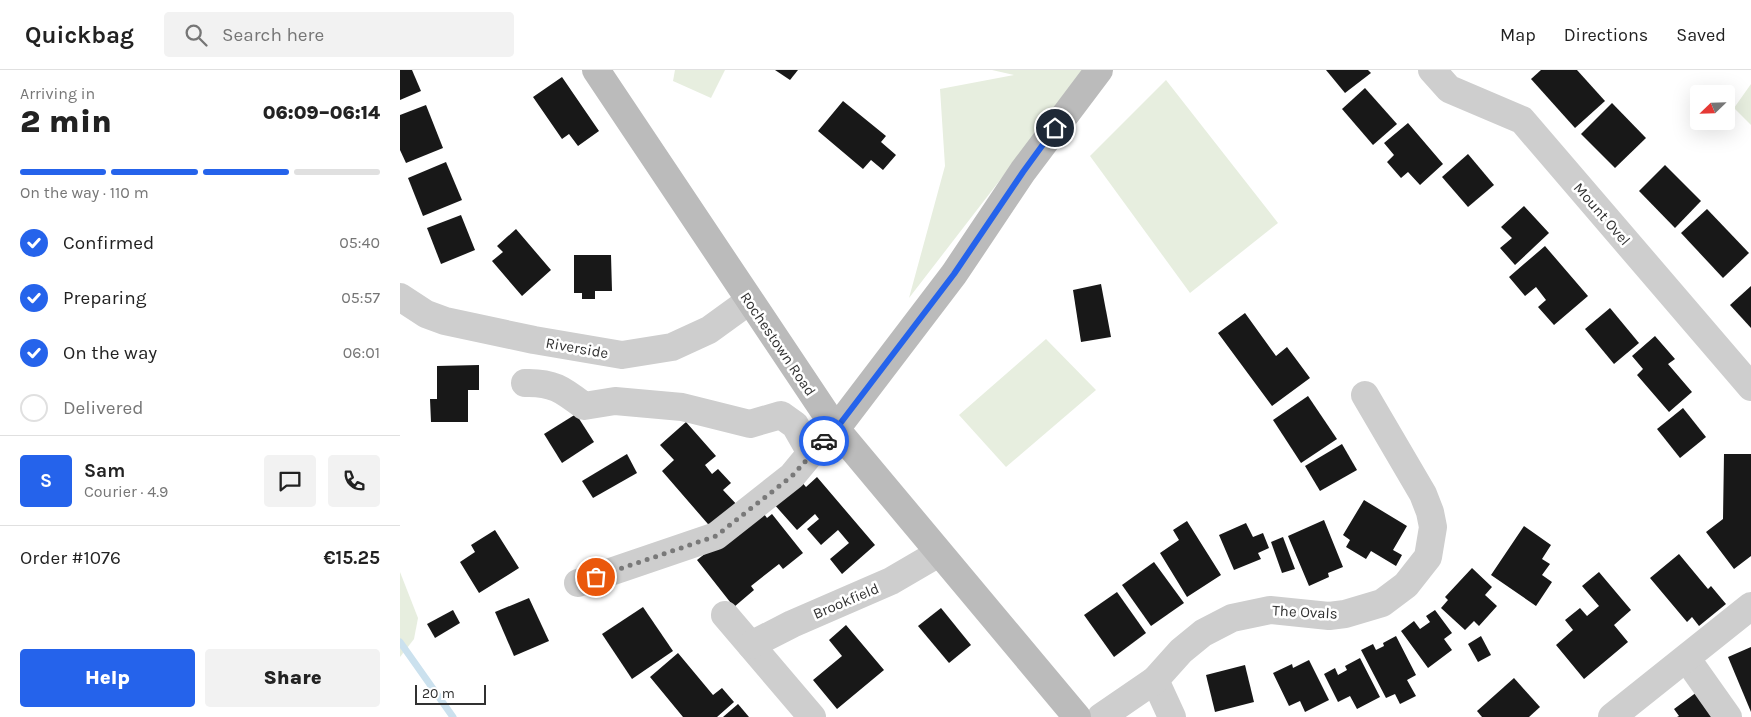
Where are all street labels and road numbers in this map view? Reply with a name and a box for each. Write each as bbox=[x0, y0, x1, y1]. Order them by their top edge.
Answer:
street label: Mount Ovel bbox=[1570, 179, 1634, 249]
street label: Rochestown Road bbox=[737, 289, 819, 399]
street label: Riverside bbox=[544, 334, 610, 362]
street label: Brookfield bbox=[810, 579, 882, 623]
street label: The Ovals bbox=[1272, 601, 1338, 623]

